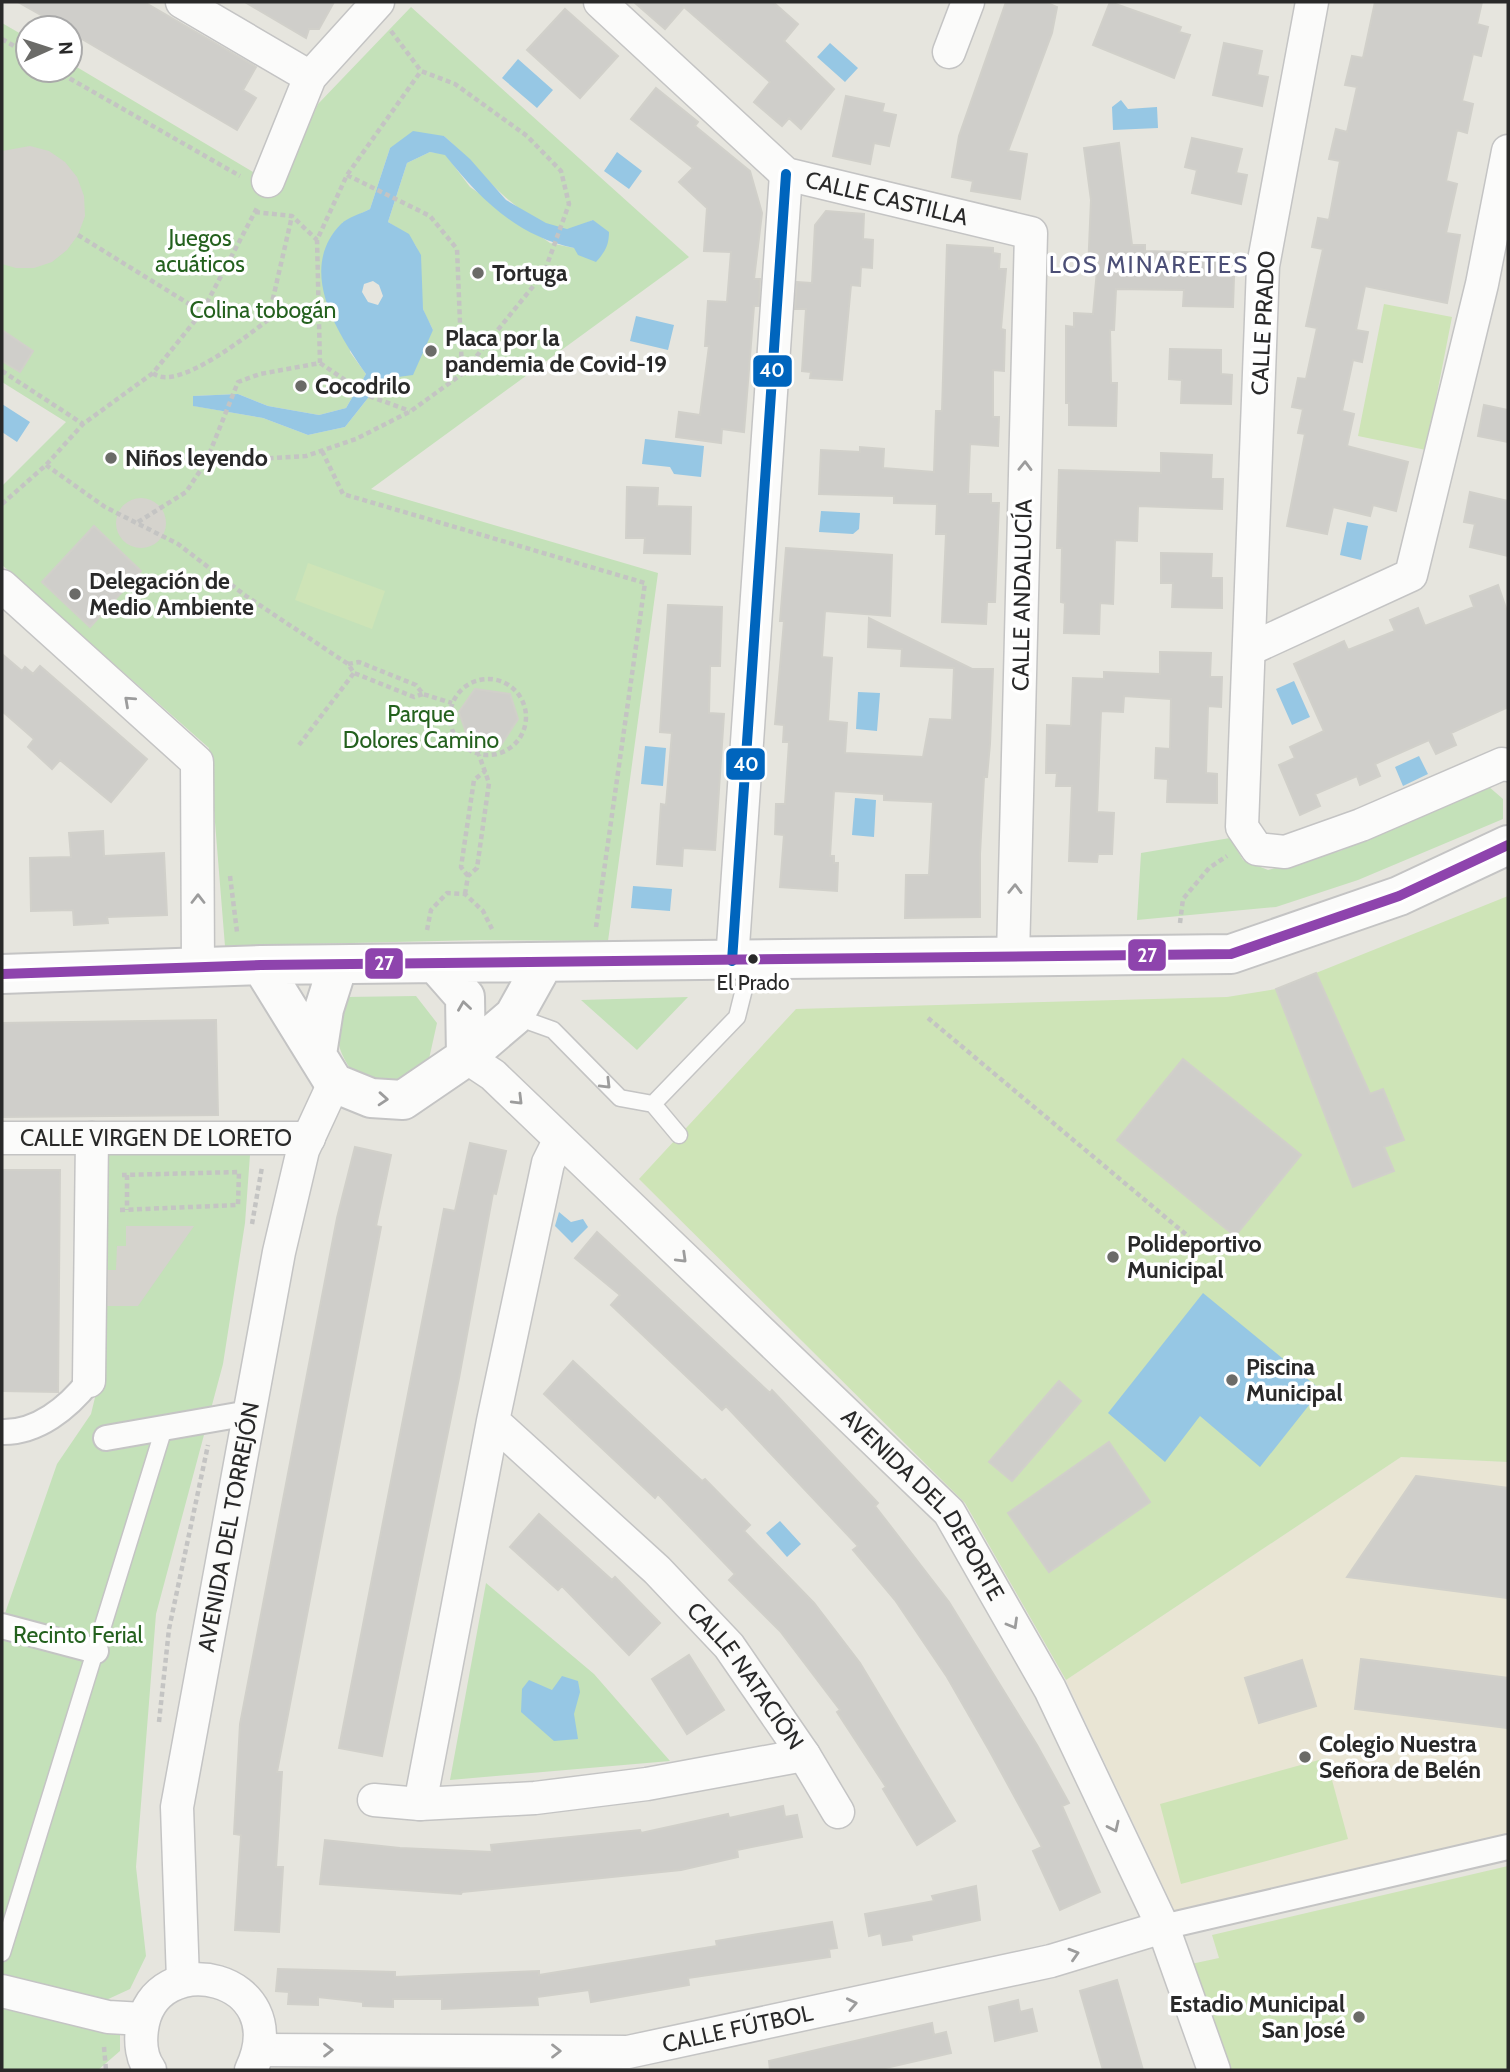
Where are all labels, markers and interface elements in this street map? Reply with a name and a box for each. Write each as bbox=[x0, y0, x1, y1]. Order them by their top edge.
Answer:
north arrow bbox=[14, 14, 84, 84]
text: N bbox=[54, 41, 77, 55]
street label: CALLE CASTILLA bbox=[803, 165, 971, 231]
park label: Juegos acuáticos bbox=[155, 224, 245, 278]
district label: LOS MINARETES bbox=[1049, 250, 1249, 279]
street label: CALLE PRADO bbox=[1245, 250, 1281, 396]
place label: Tortuga bbox=[492, 259, 568, 287]
marker: Tortuga bbox=[470, 265, 486, 281]
park label: Colina tobogán bbox=[190, 296, 336, 324]
place label: Placa por la pandemia de Covid-19 bbox=[445, 324, 667, 378]
marker: Placa por la pandemia de Covid-19 bbox=[423, 343, 439, 359]
line badge: 40 bbox=[752, 354, 793, 388]
text: 40 bbox=[759, 359, 785, 382]
place label: Cocodrilo bbox=[315, 372, 411, 400]
marker: Cocodrilo bbox=[293, 378, 309, 394]
place label: Niños leyendo bbox=[125, 444, 268, 472]
marker: Niños leyendo bbox=[103, 450, 119, 466]
one-way arrow bbox=[1018, 460, 1033, 471]
street label: CALLE ANDALUCÍA bbox=[1005, 499, 1038, 691]
place label: Delegación de Medio Ambiente bbox=[89, 567, 254, 621]
marker: Delegación de Medio Ambiente bbox=[67, 586, 83, 602]
one-way arrow bbox=[124, 697, 137, 709]
park label: Parque Dolores Camino bbox=[343, 700, 499, 754]
line badge: 40 bbox=[725, 747, 766, 781]
text: 40 bbox=[733, 753, 759, 776]
one-way arrow bbox=[1007, 883, 1023, 894]
one-way arrow bbox=[190, 893, 205, 904]
line badge: 27 bbox=[1127, 938, 1167, 972]
text: 27 bbox=[1137, 944, 1157, 967]
line badge: 27 bbox=[364, 947, 404, 980]
text: 27 bbox=[374, 952, 394, 975]
marker: El Prado bbox=[746, 952, 760, 966]
place label: El Prado bbox=[717, 970, 789, 995]
one-way arrow bbox=[456, 1000, 471, 1011]
one-way arrow bbox=[598, 1076, 611, 1089]
one-way arrow bbox=[378, 1091, 389, 1106]
one-way arrow bbox=[510, 1092, 523, 1105]
street label: CALLE VIRGEN DE LORETO bbox=[20, 1124, 292, 1152]
place label: Polideportivo Municipal bbox=[1127, 1230, 1262, 1284]
marker: Polideportivo Municipal bbox=[1105, 1249, 1121, 1265]
one-way arrow bbox=[674, 1250, 687, 1263]
place label: Piscina Municipal bbox=[1246, 1353, 1342, 1407]
marker: Piscina Municipal bbox=[1224, 1372, 1240, 1388]
street label: AVENIDA DEL TORREJÓN bbox=[192, 1400, 265, 1654]
street label: AVENIDA DEL DEPORTE bbox=[836, 1403, 1010, 1605]
street label: CALLE NATACIÓN bbox=[681, 1596, 810, 1755]
one-way arrow bbox=[1005, 1617, 1018, 1629]
park label: Recinto Ferial bbox=[13, 1621, 144, 1649]
place label: Colegio Nuestra Señora de Belén bbox=[1319, 1730, 1481, 1784]
marker: Colegio Nuestra Señora de Belén bbox=[1297, 1749, 1313, 1765]
one-way arrow bbox=[1106, 1820, 1120, 1832]
one-way arrow bbox=[1067, 1947, 1079, 1962]
place label: Estadio Municipal San José bbox=[1169, 1990, 1345, 2044]
one-way arrow bbox=[846, 1997, 858, 2012]
street label: CALLE FÚTBOL bbox=[660, 1999, 816, 2058]
marker: Estadio Municipal San José bbox=[1351, 2009, 1367, 2025]
one-way arrow bbox=[324, 2042, 334, 2058]
one-way arrow bbox=[551, 2044, 562, 2059]

